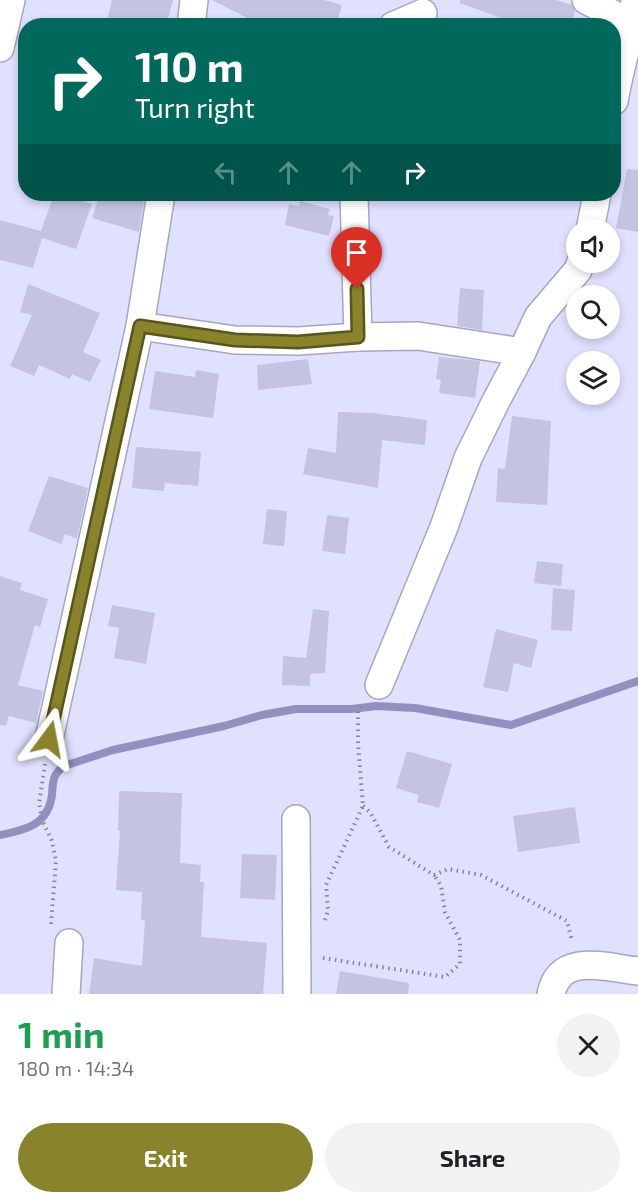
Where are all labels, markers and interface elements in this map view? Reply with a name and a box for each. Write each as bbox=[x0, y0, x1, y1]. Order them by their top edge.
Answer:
text: 110 m bbox=[135, 40, 244, 90]
icon: right bbox=[36, 42, 114, 120]
text: Turn right bbox=[135, 91, 255, 123]
icon: left bbox=[209, 156, 242, 189]
icon: ahead bbox=[272, 156, 305, 189]
icon: ahead bbox=[335, 156, 368, 189]
icon: right bbox=[398, 156, 431, 189]
map controls bbox=[566, 219, 620, 405]
button: sound bbox=[566, 219, 620, 273]
pin bbox=[331, 227, 382, 289]
icon: arrive bbox=[340, 236, 373, 269]
button: search bbox=[566, 285, 620, 339]
button: layers bbox=[566, 351, 620, 405]
position arrow bbox=[17, 707, 81, 771]
text: 1 min bbox=[18, 1012, 105, 1055]
button: close bbox=[557, 1014, 620, 1077]
text: 180 m · 14:34 bbox=[18, 1056, 134, 1080]
button: Exit bbox=[18, 1123, 313, 1192]
button: Share bbox=[325, 1123, 620, 1192]

